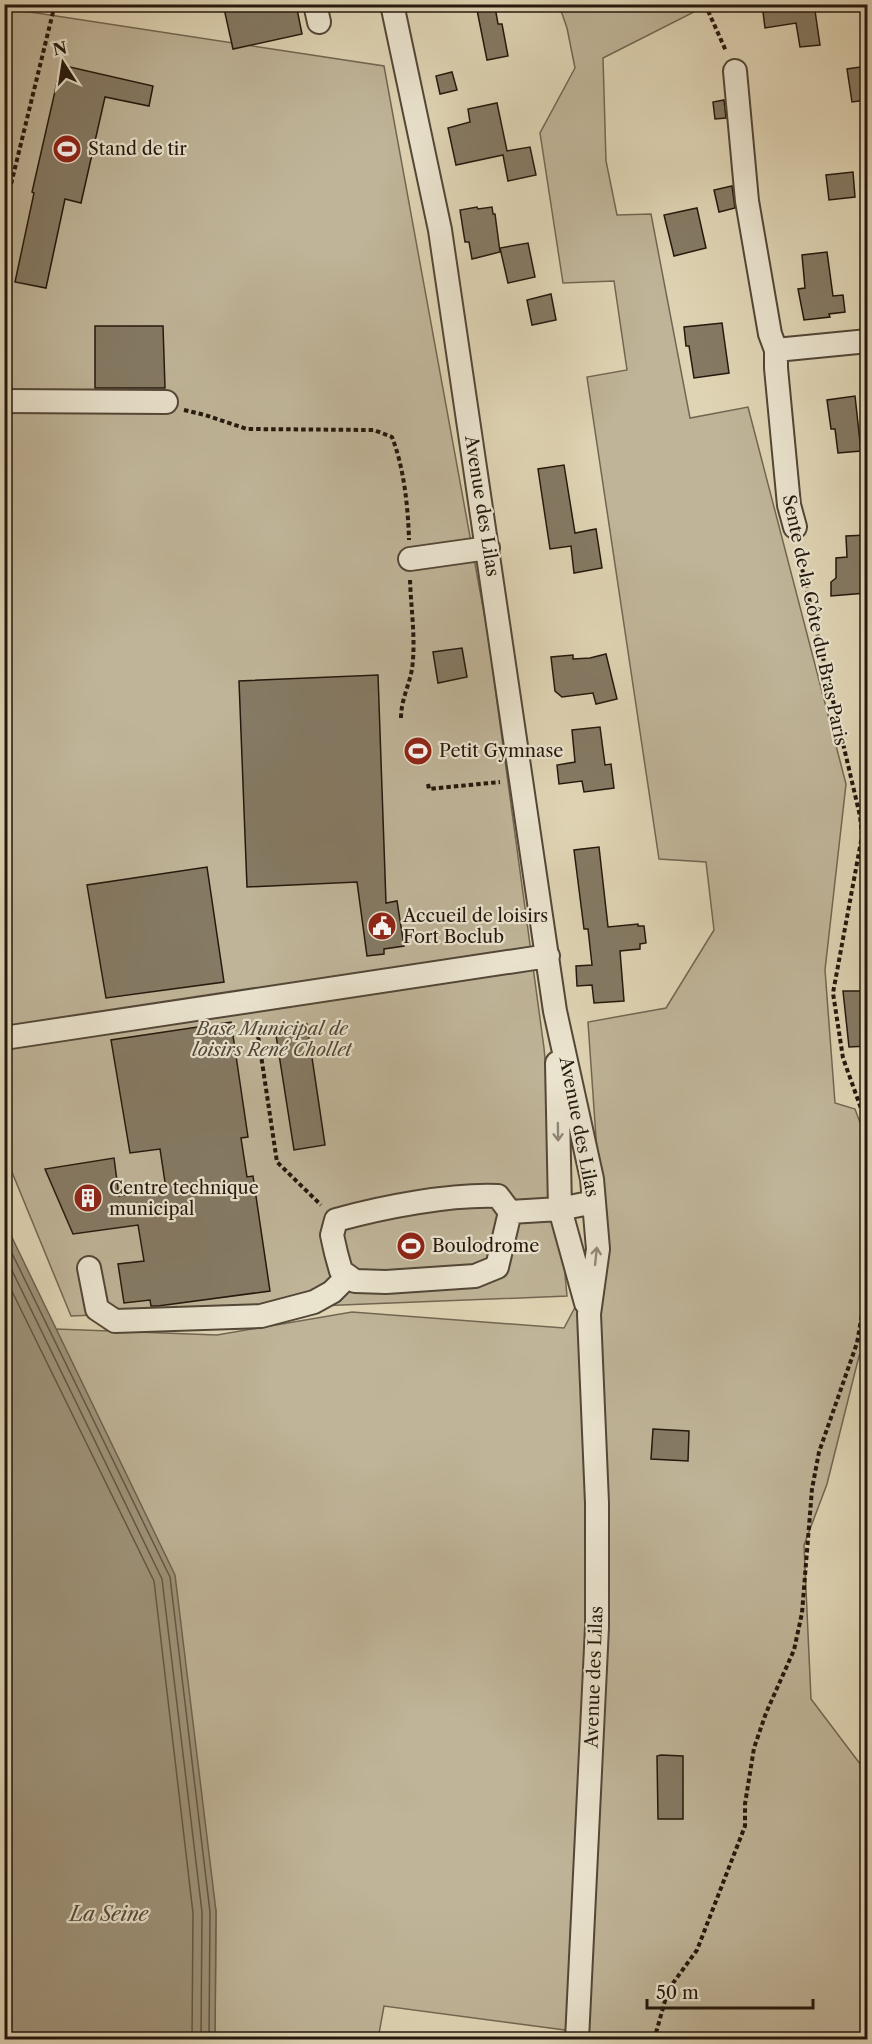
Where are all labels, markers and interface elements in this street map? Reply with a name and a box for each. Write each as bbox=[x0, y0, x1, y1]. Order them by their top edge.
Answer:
north arrow bbox=[33, 33, 93, 93]
text: N bbox=[51, 37, 69, 60]
sports icon: Stand de tir bbox=[51, 133, 83, 165]
place label: Stand de tir bbox=[88, 138, 187, 160]
street label: Avenue des Lilas bbox=[460, 433, 504, 578]
street label: Sente de la Côte du Bras Paris bbox=[778, 493, 852, 747]
sports icon: Petit Gymnase bbox=[402, 735, 434, 767]
place label: Petit Gymnase bbox=[439, 740, 563, 762]
place label: Accueil de loisirs Fort Boclub bbox=[402, 905, 548, 948]
public building icon: Accueil de loisirs Fort Boclub bbox=[366, 910, 398, 942]
park label: Base Municipal de loisirs René Chollet bbox=[192, 1018, 353, 1061]
street label: Avenue des Lilas bbox=[554, 1054, 603, 1199]
one-way arrow bbox=[553, 1122, 564, 1142]
place label: Centre technique municipal bbox=[109, 1177, 259, 1220]
building icon: Centre technique municipal bbox=[72, 1182, 104, 1214]
sports icon: Boulodrome bbox=[395, 1230, 427, 1262]
place label: Boulodrome bbox=[432, 1235, 539, 1257]
one-way arrow bbox=[591, 1247, 602, 1267]
street label: Avenue des Lilas bbox=[580, 1605, 607, 1750]
water label: La Seine bbox=[68, 1902, 150, 1926]
scale bar bbox=[647, 1972, 814, 2010]
text: 50 m bbox=[656, 1982, 699, 2004]

